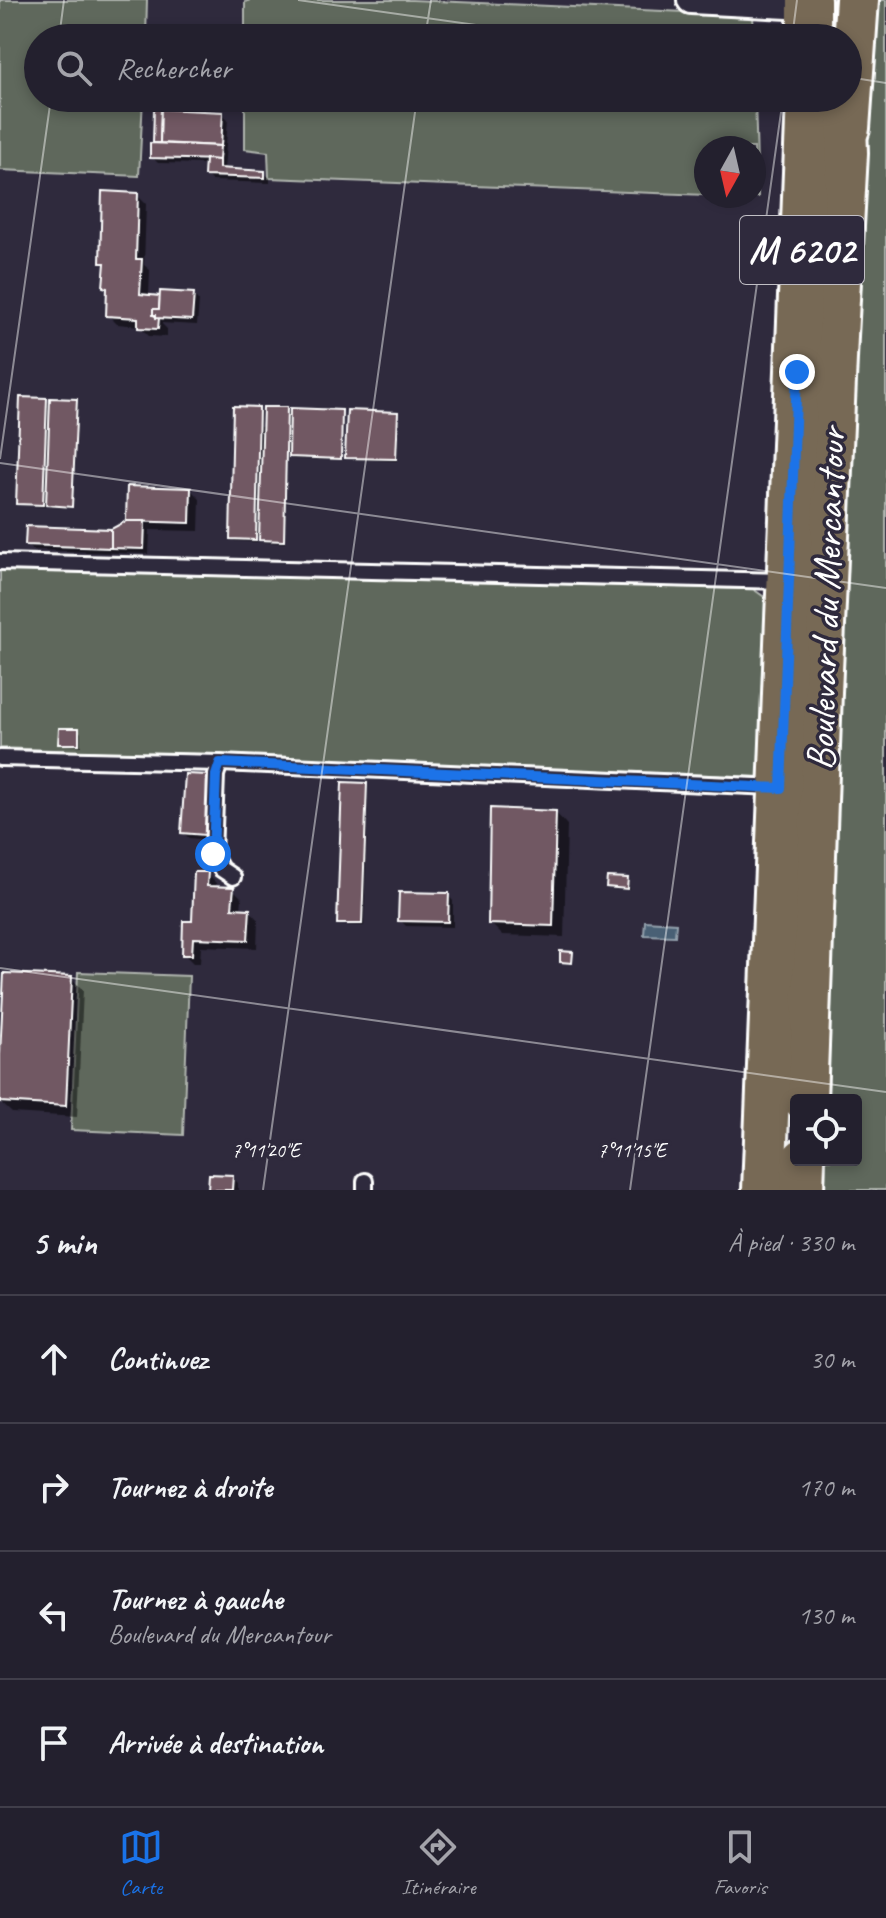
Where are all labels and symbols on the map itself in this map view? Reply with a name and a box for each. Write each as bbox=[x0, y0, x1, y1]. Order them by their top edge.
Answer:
north arrow bbox=[694, 136, 766, 208]
road number: M 6202 bbox=[740, 216, 864, 284]
route end bbox=[779, 354, 815, 390]
street label: Boulevard du Mercantour bbox=[795, 423, 857, 771]
route start bbox=[195, 836, 231, 872]
text: 7°11'20"E bbox=[232, 1138, 303, 1163]
text: 7°11'15"E bbox=[598, 1138, 669, 1163]

